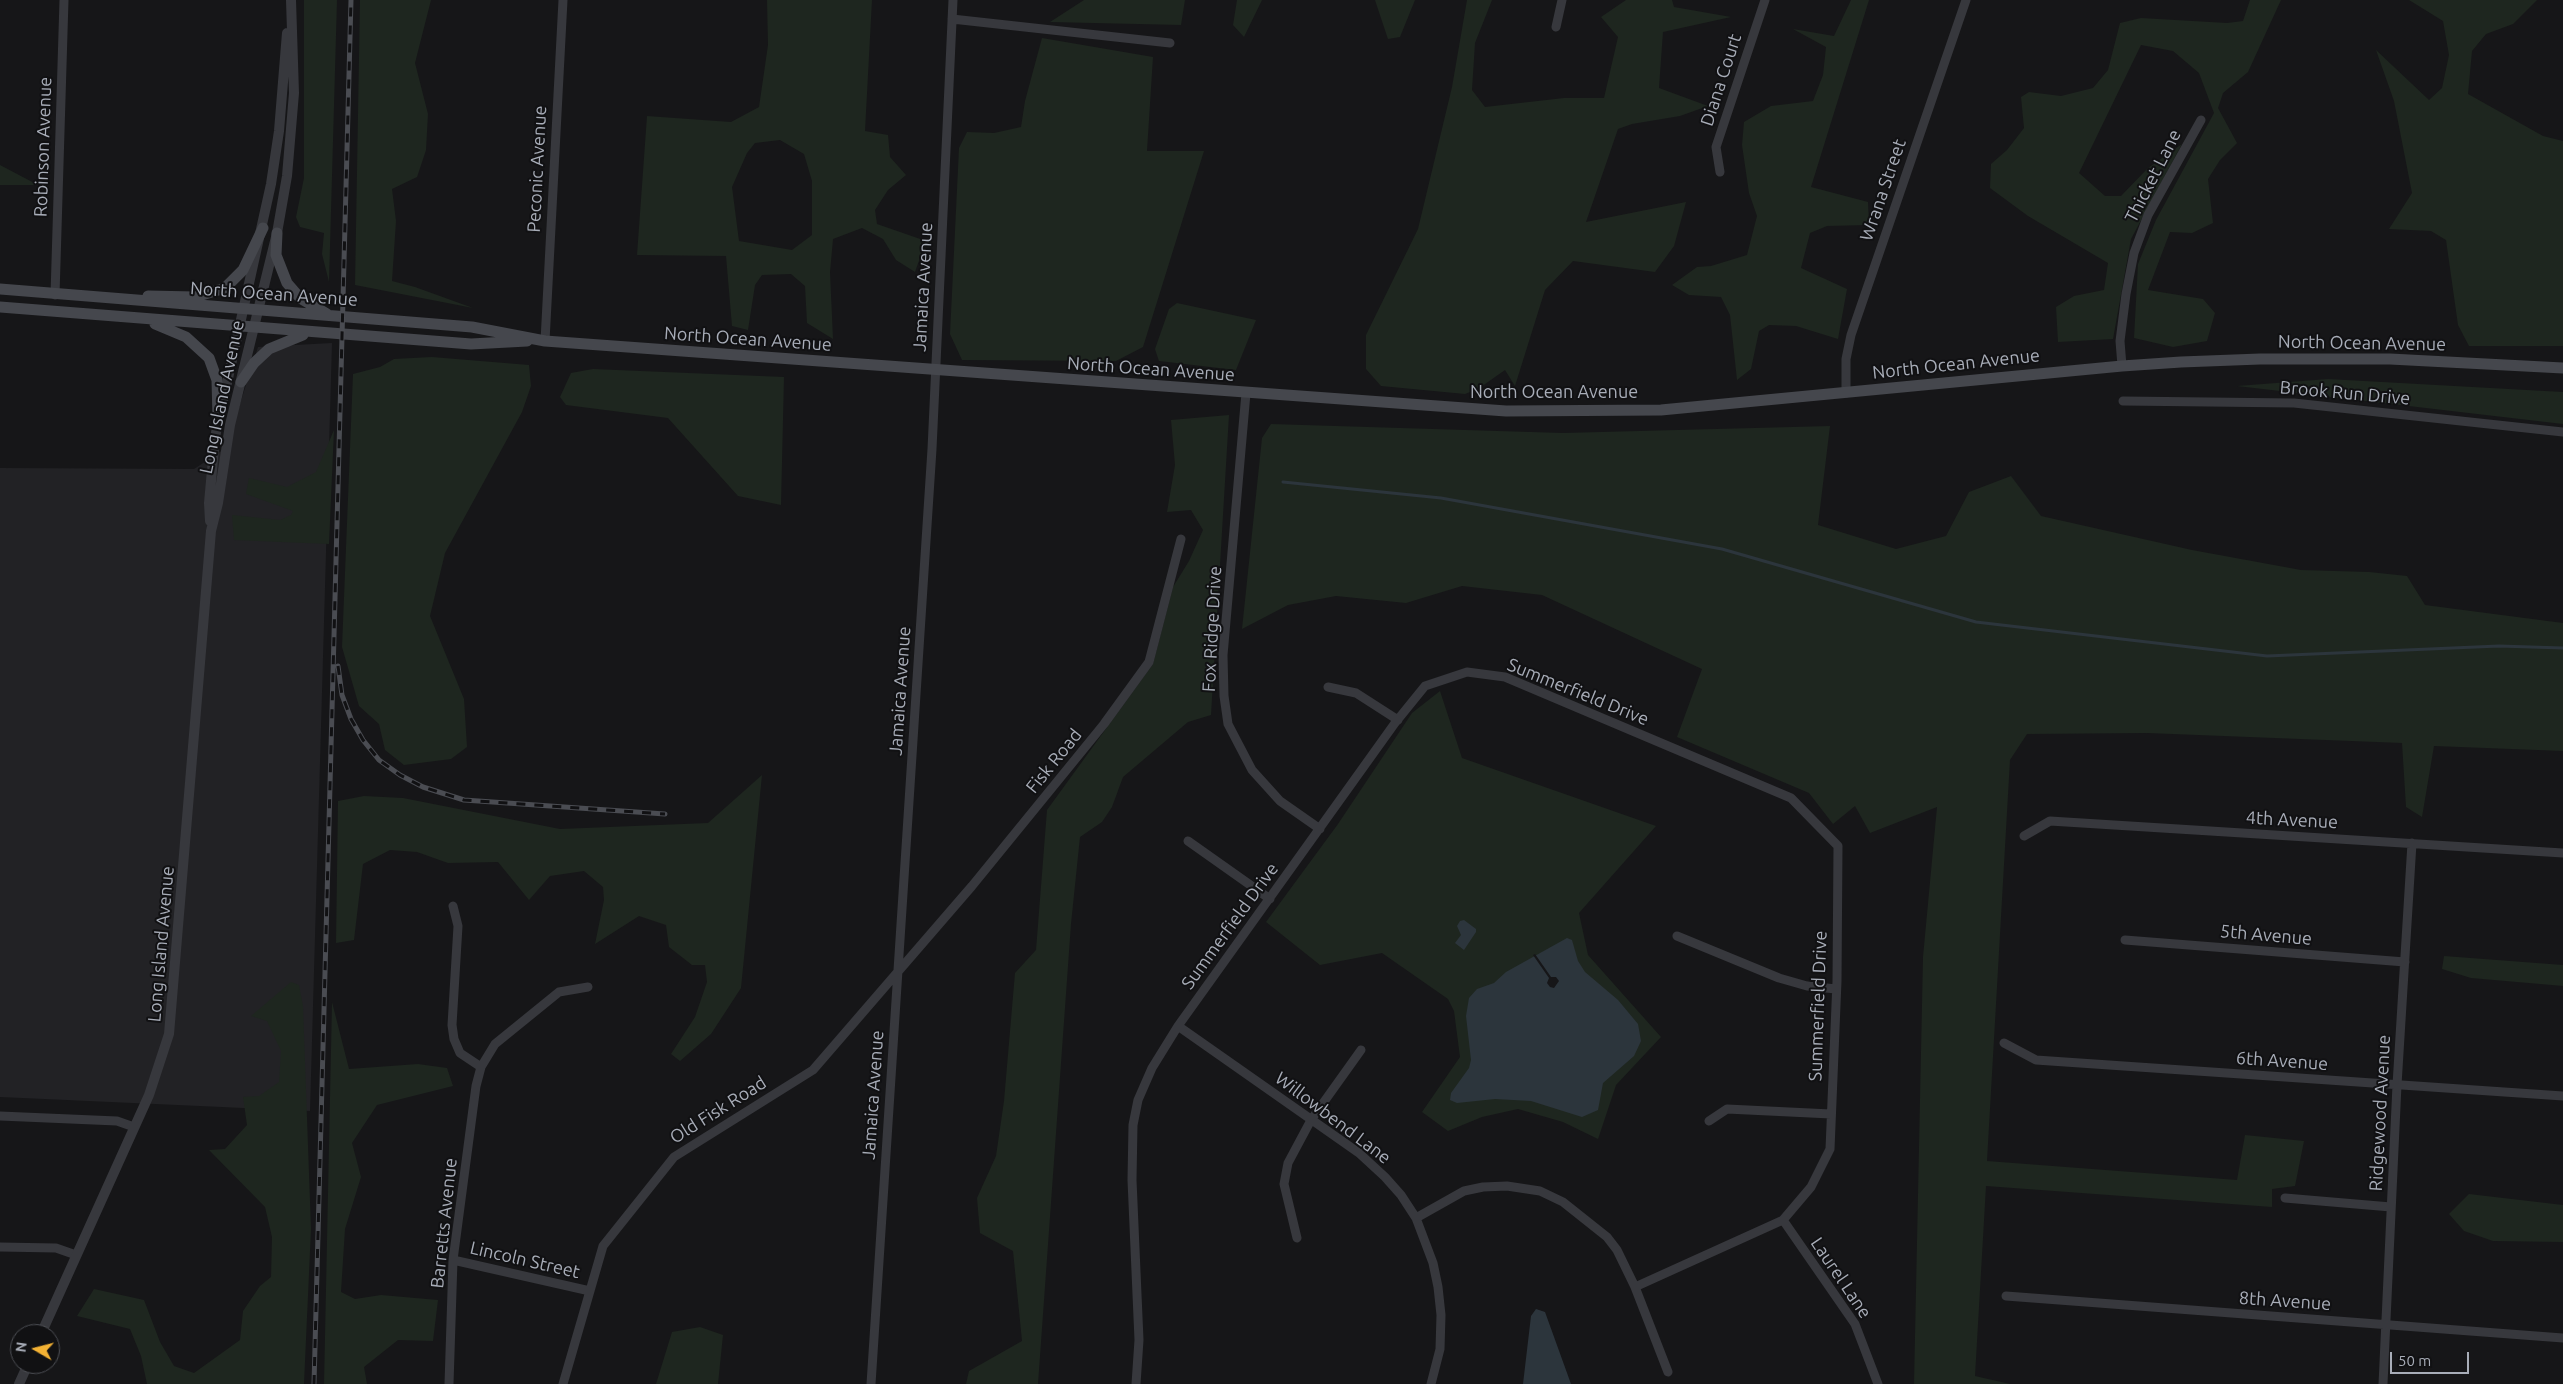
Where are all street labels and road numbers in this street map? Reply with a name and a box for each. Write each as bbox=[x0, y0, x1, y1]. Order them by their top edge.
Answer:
street label: Diana Court bbox=[1696, 31, 1746, 129]
street label: Robinson Avenue bbox=[30, 77, 56, 217]
street label: Peconic Avenue bbox=[523, 105, 551, 233]
street label: Thicket Lane bbox=[2120, 126, 2186, 226]
street label: Wrana Street bbox=[1855, 136, 1911, 244]
street label: Jamaica Avenue bbox=[909, 222, 937, 352]
street label: North Ocean Avenue bbox=[189, 277, 359, 311]
street label: Long Island Avenue bbox=[195, 318, 249, 476]
street label: North Ocean Avenue bbox=[663, 322, 833, 356]
street label: North Ocean Avenue bbox=[2278, 331, 2446, 355]
street label: North Ocean Avenue bbox=[1871, 344, 2041, 384]
street label: North Ocean Avenue bbox=[1066, 352, 1236, 386]
street label: Brook Run Drive bbox=[2279, 377, 2411, 409]
street label: North Ocean Avenue bbox=[1470, 381, 1638, 403]
street label: Fox Ridge Drive bbox=[1198, 565, 1226, 693]
street label: Jamaica Avenue bbox=[885, 626, 915, 756]
street label: Summerfield Drive bbox=[1504, 654, 1652, 730]
street label: Fisk Road bbox=[1022, 725, 1086, 797]
street label: 4th Avenue bbox=[2245, 807, 2339, 833]
street label: Summerfield Drive bbox=[1177, 859, 1283, 993]
street label: Long Island Avenue bbox=[143, 865, 179, 1023]
street label: 5th Avenue bbox=[2219, 920, 2313, 950]
street label: Summerfield Drive bbox=[1805, 930, 1831, 1082]
street label: Jamaica Avenue bbox=[858, 1030, 888, 1160]
street label: Ridgewood Avenue bbox=[2365, 1034, 2395, 1192]
street label: 6th Avenue bbox=[2235, 1047, 2329, 1075]
street label: Willowbend Lane bbox=[1271, 1067, 1395, 1169]
street label: Old Fisk Road bbox=[666, 1072, 770, 1148]
street label: Barretts Avenue bbox=[426, 1157, 462, 1289]
street label: Laurel Lane bbox=[1806, 1233, 1876, 1323]
street label: Lincoln Street bbox=[468, 1237, 582, 1283]
street label: 8th Avenue bbox=[2238, 1287, 2332, 1315]

